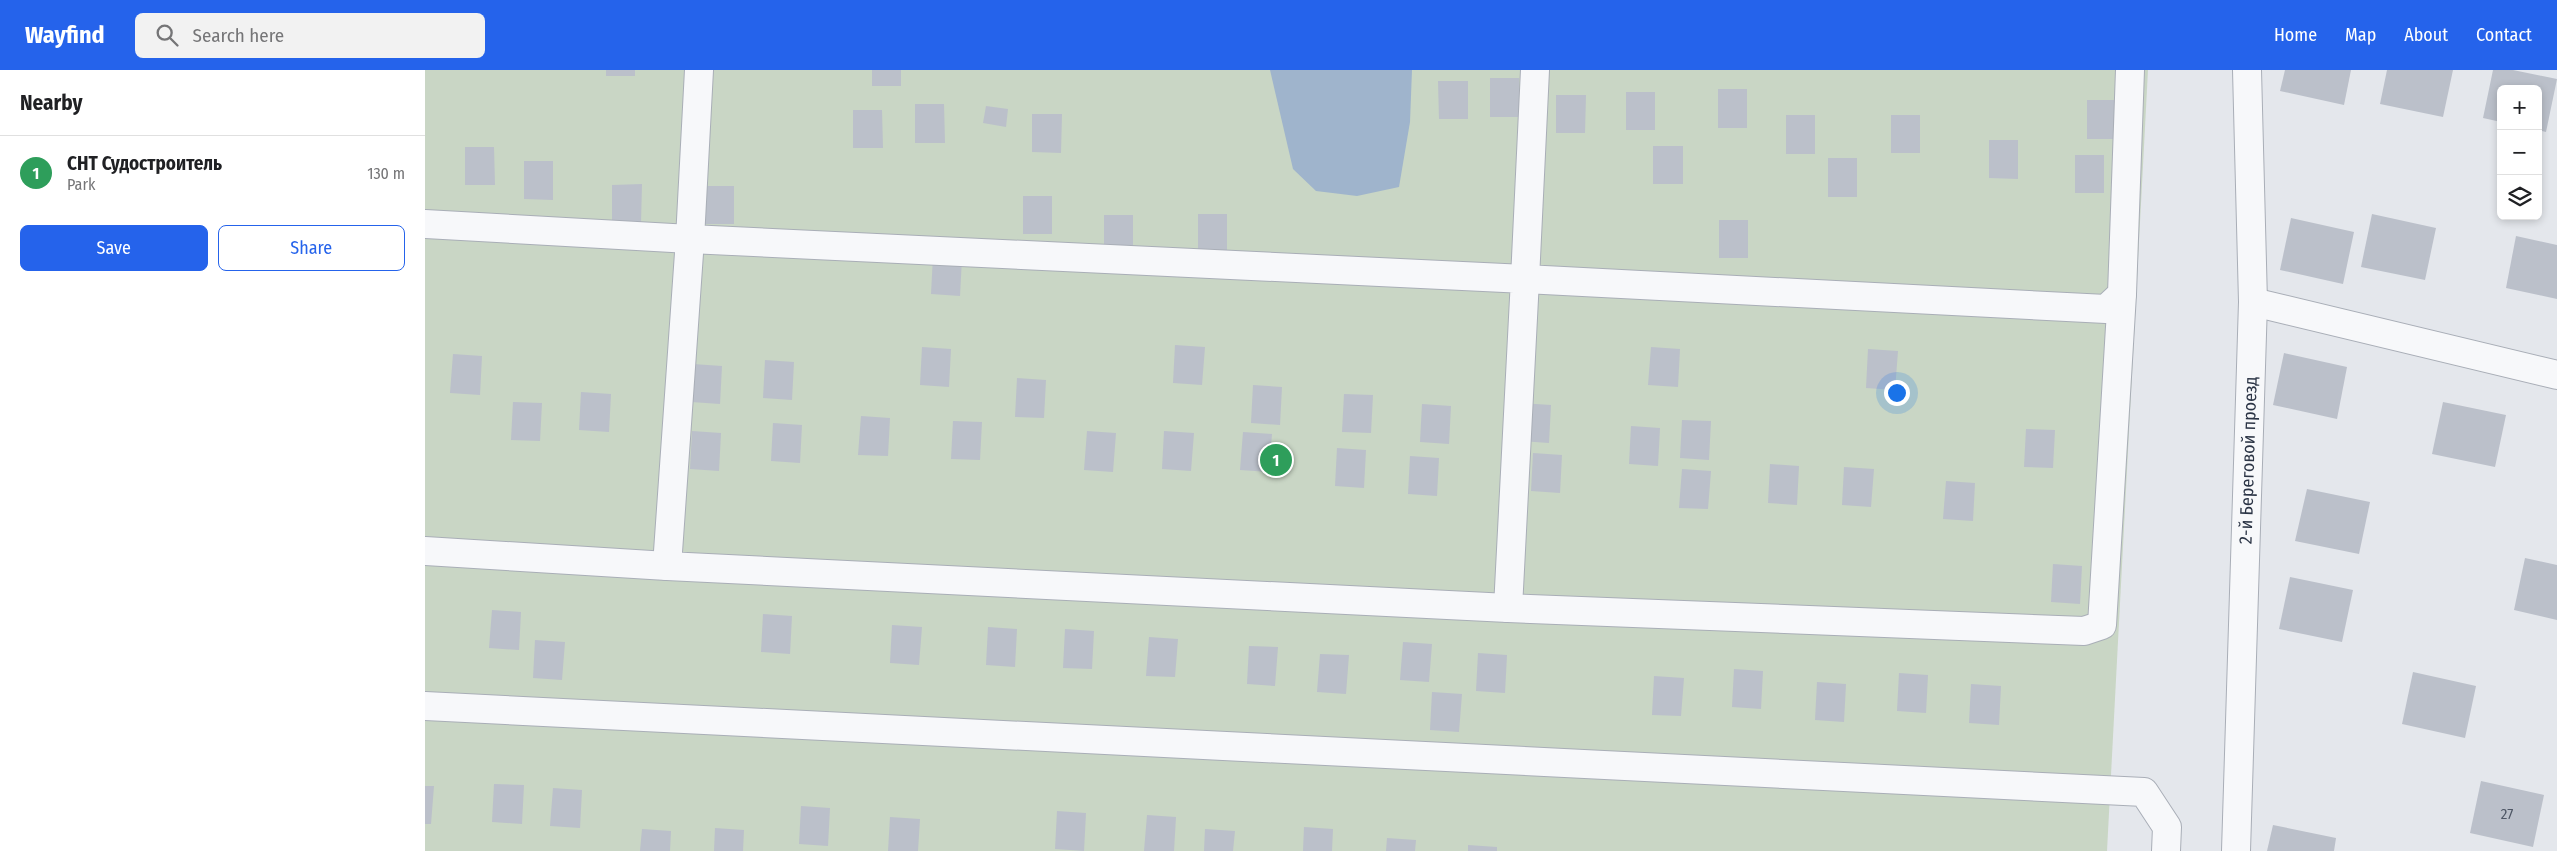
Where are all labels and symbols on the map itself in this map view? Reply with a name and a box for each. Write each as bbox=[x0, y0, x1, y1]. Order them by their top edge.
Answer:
street label: 2-й Береговой проезд bbox=[2235, 376, 2262, 544]
your location bbox=[1884, 380, 1910, 406]
pin: 1 bbox=[1260, 441, 1292, 479]
house number: 27 bbox=[2501, 805, 2513, 823]

